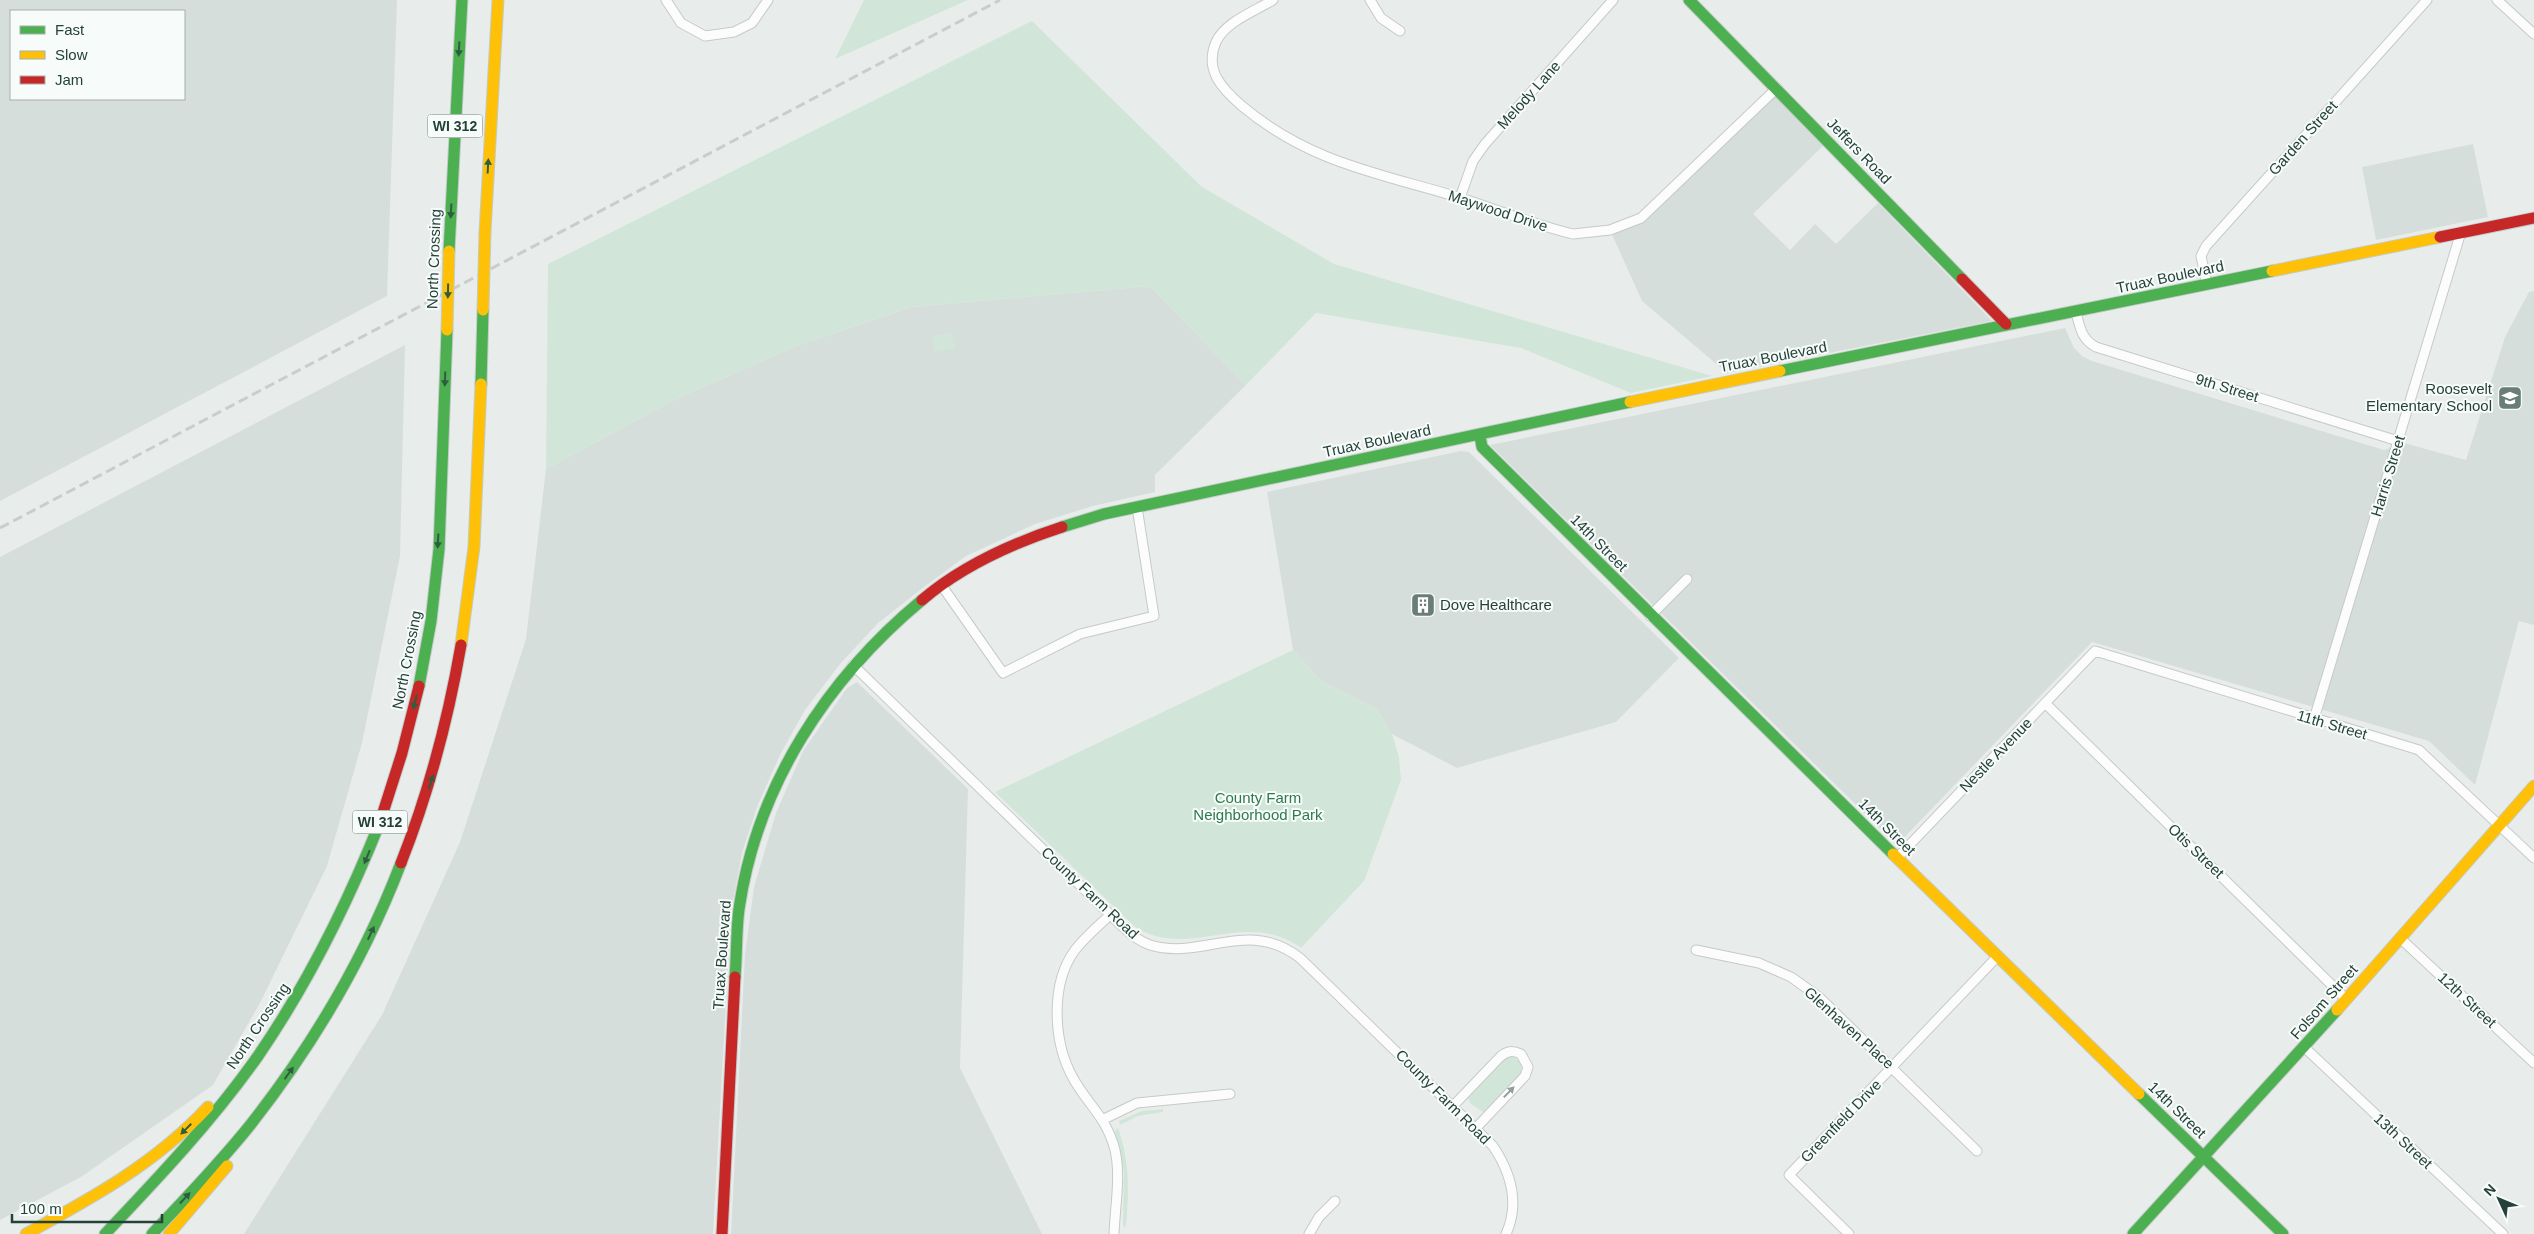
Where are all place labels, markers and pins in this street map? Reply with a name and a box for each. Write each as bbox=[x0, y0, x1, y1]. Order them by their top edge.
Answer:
place label: Roosevelt Elementary School bbox=[2366, 380, 2493, 414]
school or university icon: Roosevelt Elementary School bbox=[2497, 385, 2523, 411]
building icon: Dove Healthcare bbox=[1410, 592, 1436, 618]
place label: Dove Healthcare bbox=[1440, 596, 1552, 613]

